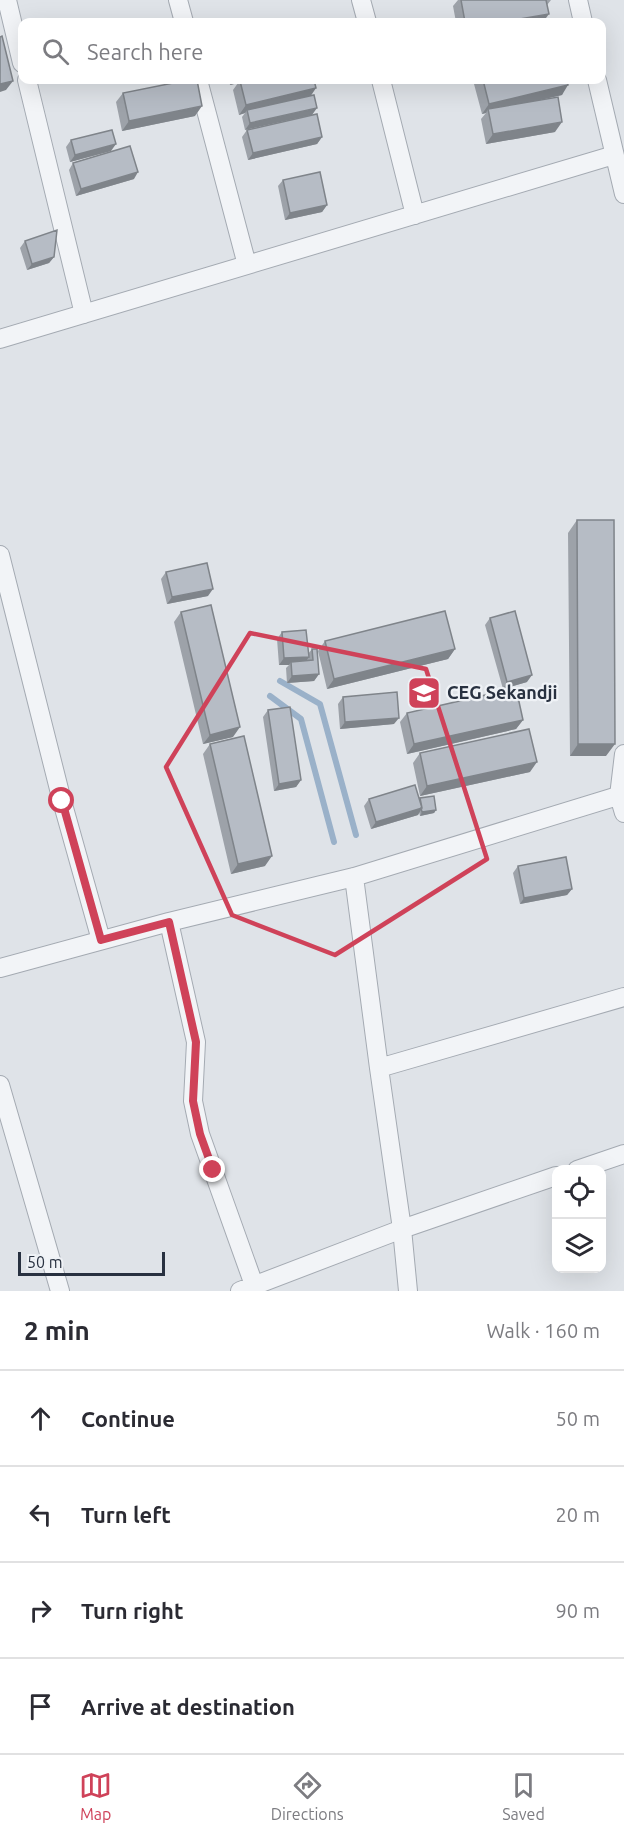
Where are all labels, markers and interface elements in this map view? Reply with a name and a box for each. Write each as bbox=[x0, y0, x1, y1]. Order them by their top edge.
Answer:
search box bbox=[18, 18, 606, 84]
icon: search bbox=[39, 35, 72, 68]
text: Search here bbox=[87, 39, 203, 64]
school or university icon: CEG Sekandji bbox=[406, 675, 442, 711]
place label: CEG Sekandji bbox=[447, 682, 558, 702]
route start bbox=[48, 787, 74, 813]
route end bbox=[199, 1156, 225, 1182]
map controls bbox=[552, 1165, 606, 1273]
button: locate bbox=[552, 1165, 606, 1219]
button: layers bbox=[552, 1219, 606, 1273]
scale bar bbox=[18, 1249, 165, 1276]
text: 50 m bbox=[27, 1253, 63, 1271]
text: 2 min bbox=[24, 1316, 90, 1345]
text: Walk · 160 m bbox=[487, 1319, 600, 1342]
icon: ahead bbox=[24, 1402, 57, 1435]
text: Continue bbox=[81, 1406, 175, 1431]
text: 50 m bbox=[556, 1407, 600, 1430]
icon: left bbox=[24, 1498, 57, 1531]
text: Turn left bbox=[81, 1502, 171, 1527]
text: 20 m bbox=[556, 1503, 600, 1526]
icon: right bbox=[24, 1594, 57, 1627]
text: Turn right bbox=[81, 1598, 183, 1623]
text: 90 m bbox=[556, 1599, 600, 1622]
icon: arrive bbox=[24, 1690, 57, 1723]
text: Arrive at destination bbox=[81, 1694, 295, 1719]
tab: Map bbox=[79, 1769, 112, 1823]
tab: Directions bbox=[271, 1769, 344, 1823]
tab: Saved bbox=[502, 1769, 545, 1823]

